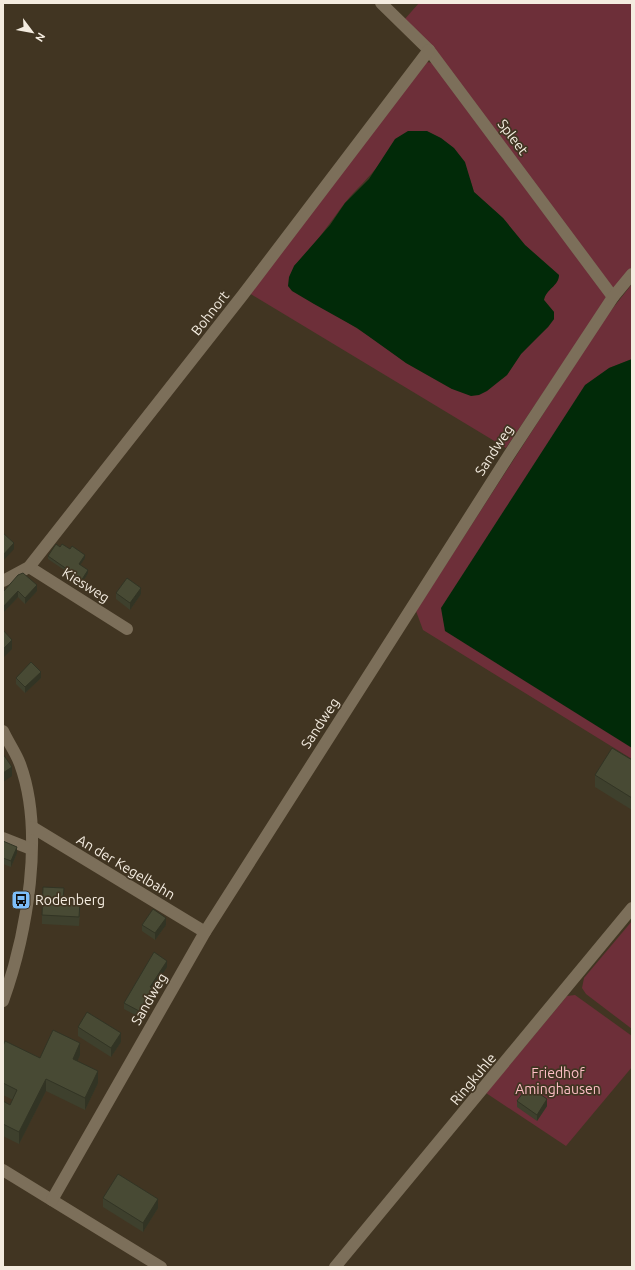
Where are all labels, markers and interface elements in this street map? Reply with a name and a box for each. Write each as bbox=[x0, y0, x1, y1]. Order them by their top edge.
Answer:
north arrow bbox=[12, 12, 52, 52]
text: N bbox=[33, 31, 48, 44]
street label: Spleet bbox=[495, 116, 532, 158]
street label: Bohnort bbox=[188, 287, 233, 338]
street label: Sandweg bbox=[472, 422, 516, 478]
street label: Kiesweg bbox=[59, 564, 113, 606]
street label: Sandweg bbox=[298, 695, 342, 751]
street label: An der Kegelbahn bbox=[74, 831, 178, 903]
bus stop icon: Rodenberg bbox=[10, 889, 32, 911]
place label: Rodenberg bbox=[35, 892, 105, 908]
street label: Sandweg bbox=[128, 970, 170, 1028]
street label: Ringkuhle bbox=[447, 1050, 499, 1108]
park label: Friedhof Aminghausen bbox=[515, 1065, 601, 1097]

